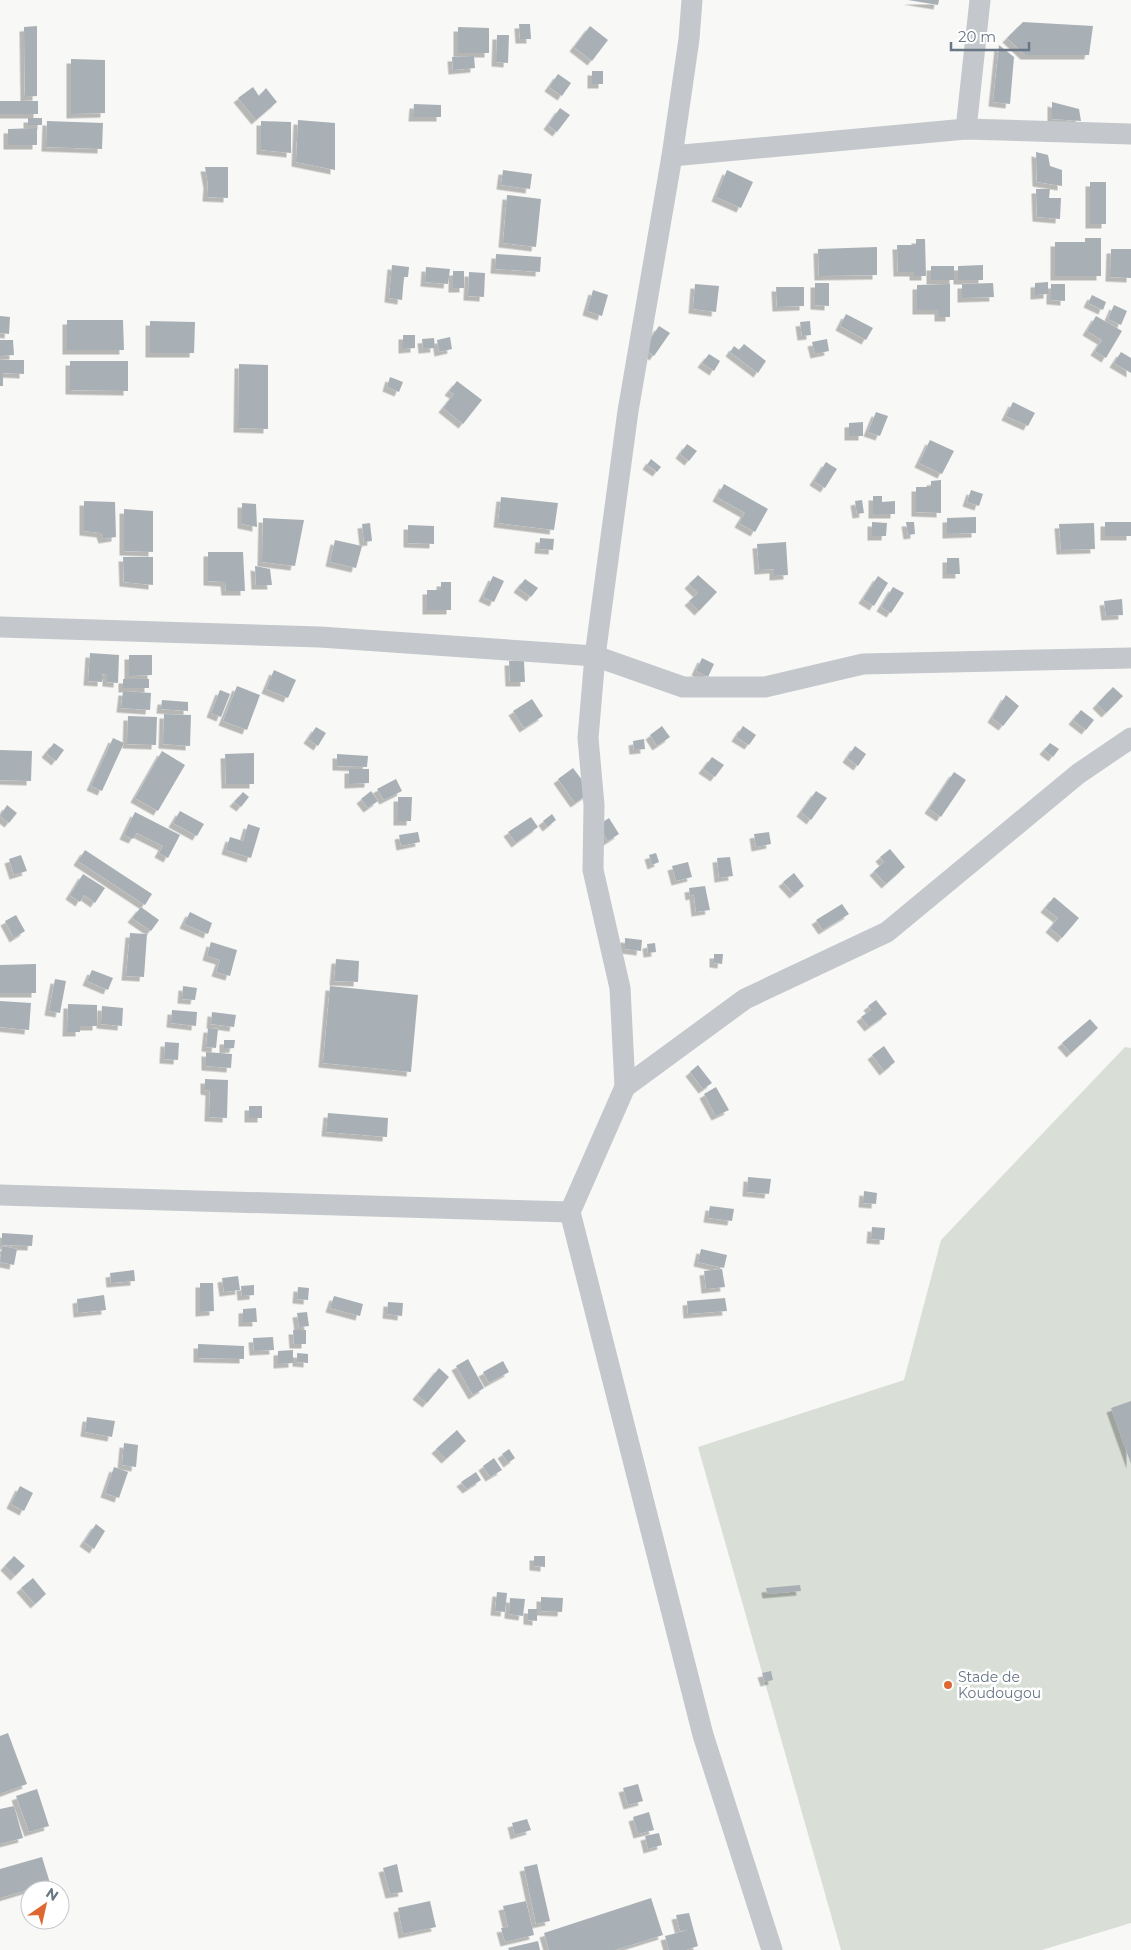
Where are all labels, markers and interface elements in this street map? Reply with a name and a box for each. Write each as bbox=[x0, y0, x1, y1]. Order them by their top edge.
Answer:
scale bar bbox=[951, 20, 1028, 52]
text: 20 m bbox=[958, 27, 996, 46]
place label: Stade de Koudougou bbox=[958, 1668, 1041, 1702]
marker: Stade de Koudougou bbox=[942, 1679, 954, 1691]
north arrow bbox=[20, 1880, 70, 1930]
text: N bbox=[43, 1884, 62, 1905]

